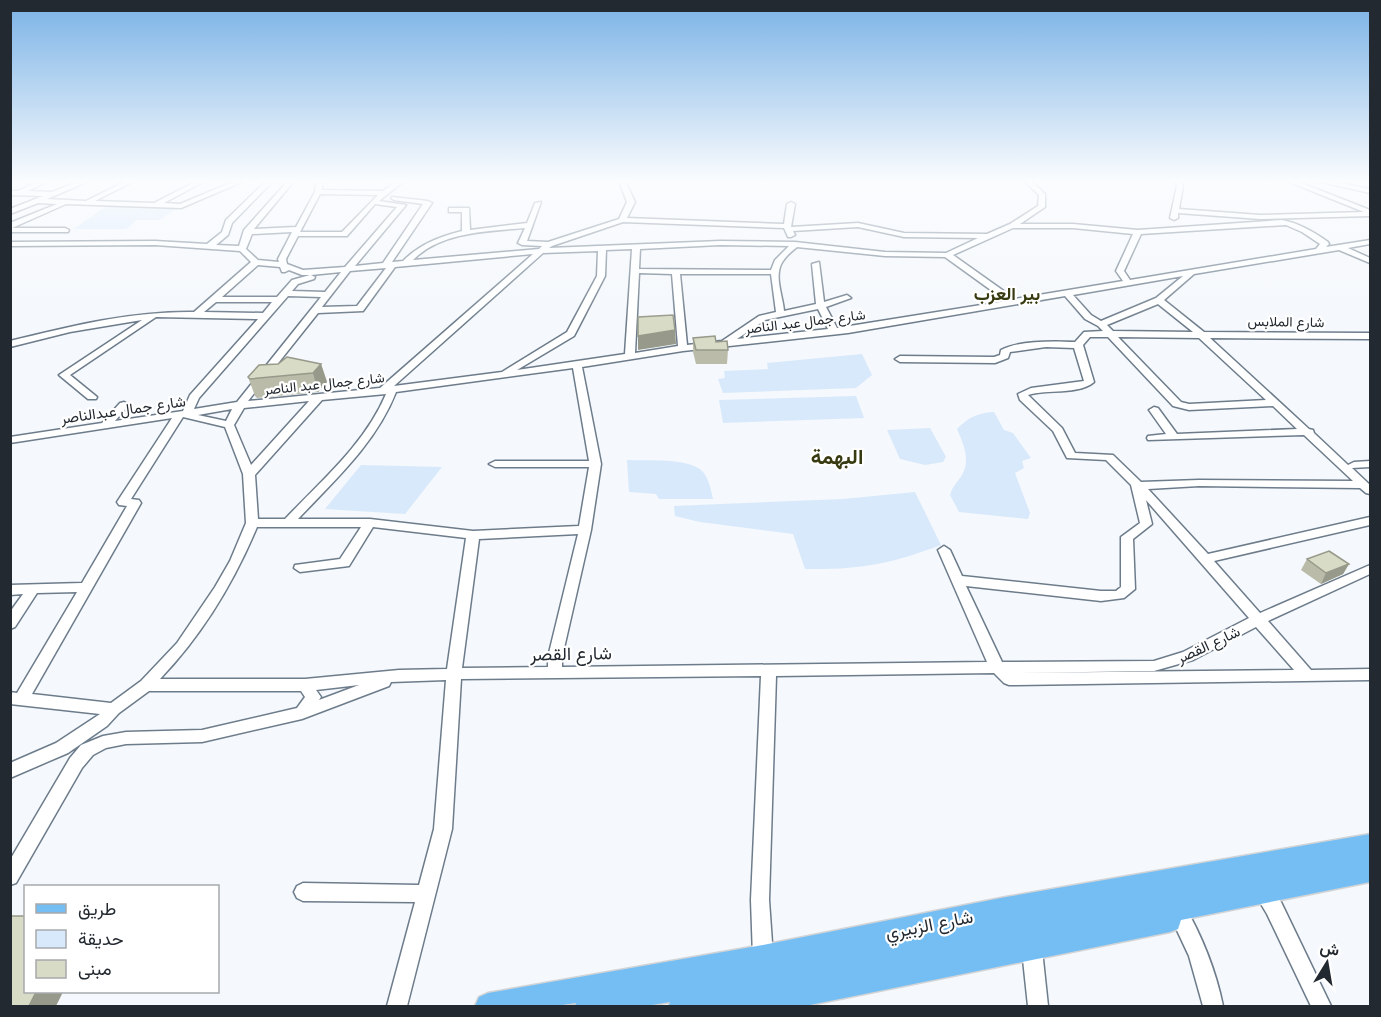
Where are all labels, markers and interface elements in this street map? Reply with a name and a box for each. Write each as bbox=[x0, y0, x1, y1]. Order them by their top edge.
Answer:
district label: بير العزب bbox=[974, 282, 1040, 305]
street label: شارع جمال عبد الناصر bbox=[743, 305, 867, 340]
street label: شارع الملابس bbox=[1247, 312, 1325, 333]
street label: شارع جمال عبد الناصر bbox=[262, 368, 386, 401]
street label: شارع جمال عبدالناصر bbox=[58, 391, 187, 430]
district label: البهمة bbox=[811, 443, 863, 470]
street label: شارع القصر bbox=[1172, 621, 1244, 670]
street label: شارع القصر bbox=[529, 641, 612, 667]
legend bbox=[24, 885, 219, 993]
text: طريق bbox=[78, 897, 116, 920]
street label: شارع الزبيري bbox=[883, 905, 976, 948]
text: حديقة bbox=[78, 927, 124, 949]
north arrow bbox=[1297, 933, 1357, 993]
text: ش bbox=[1319, 937, 1341, 960]
text: مبنى bbox=[78, 957, 112, 980]

